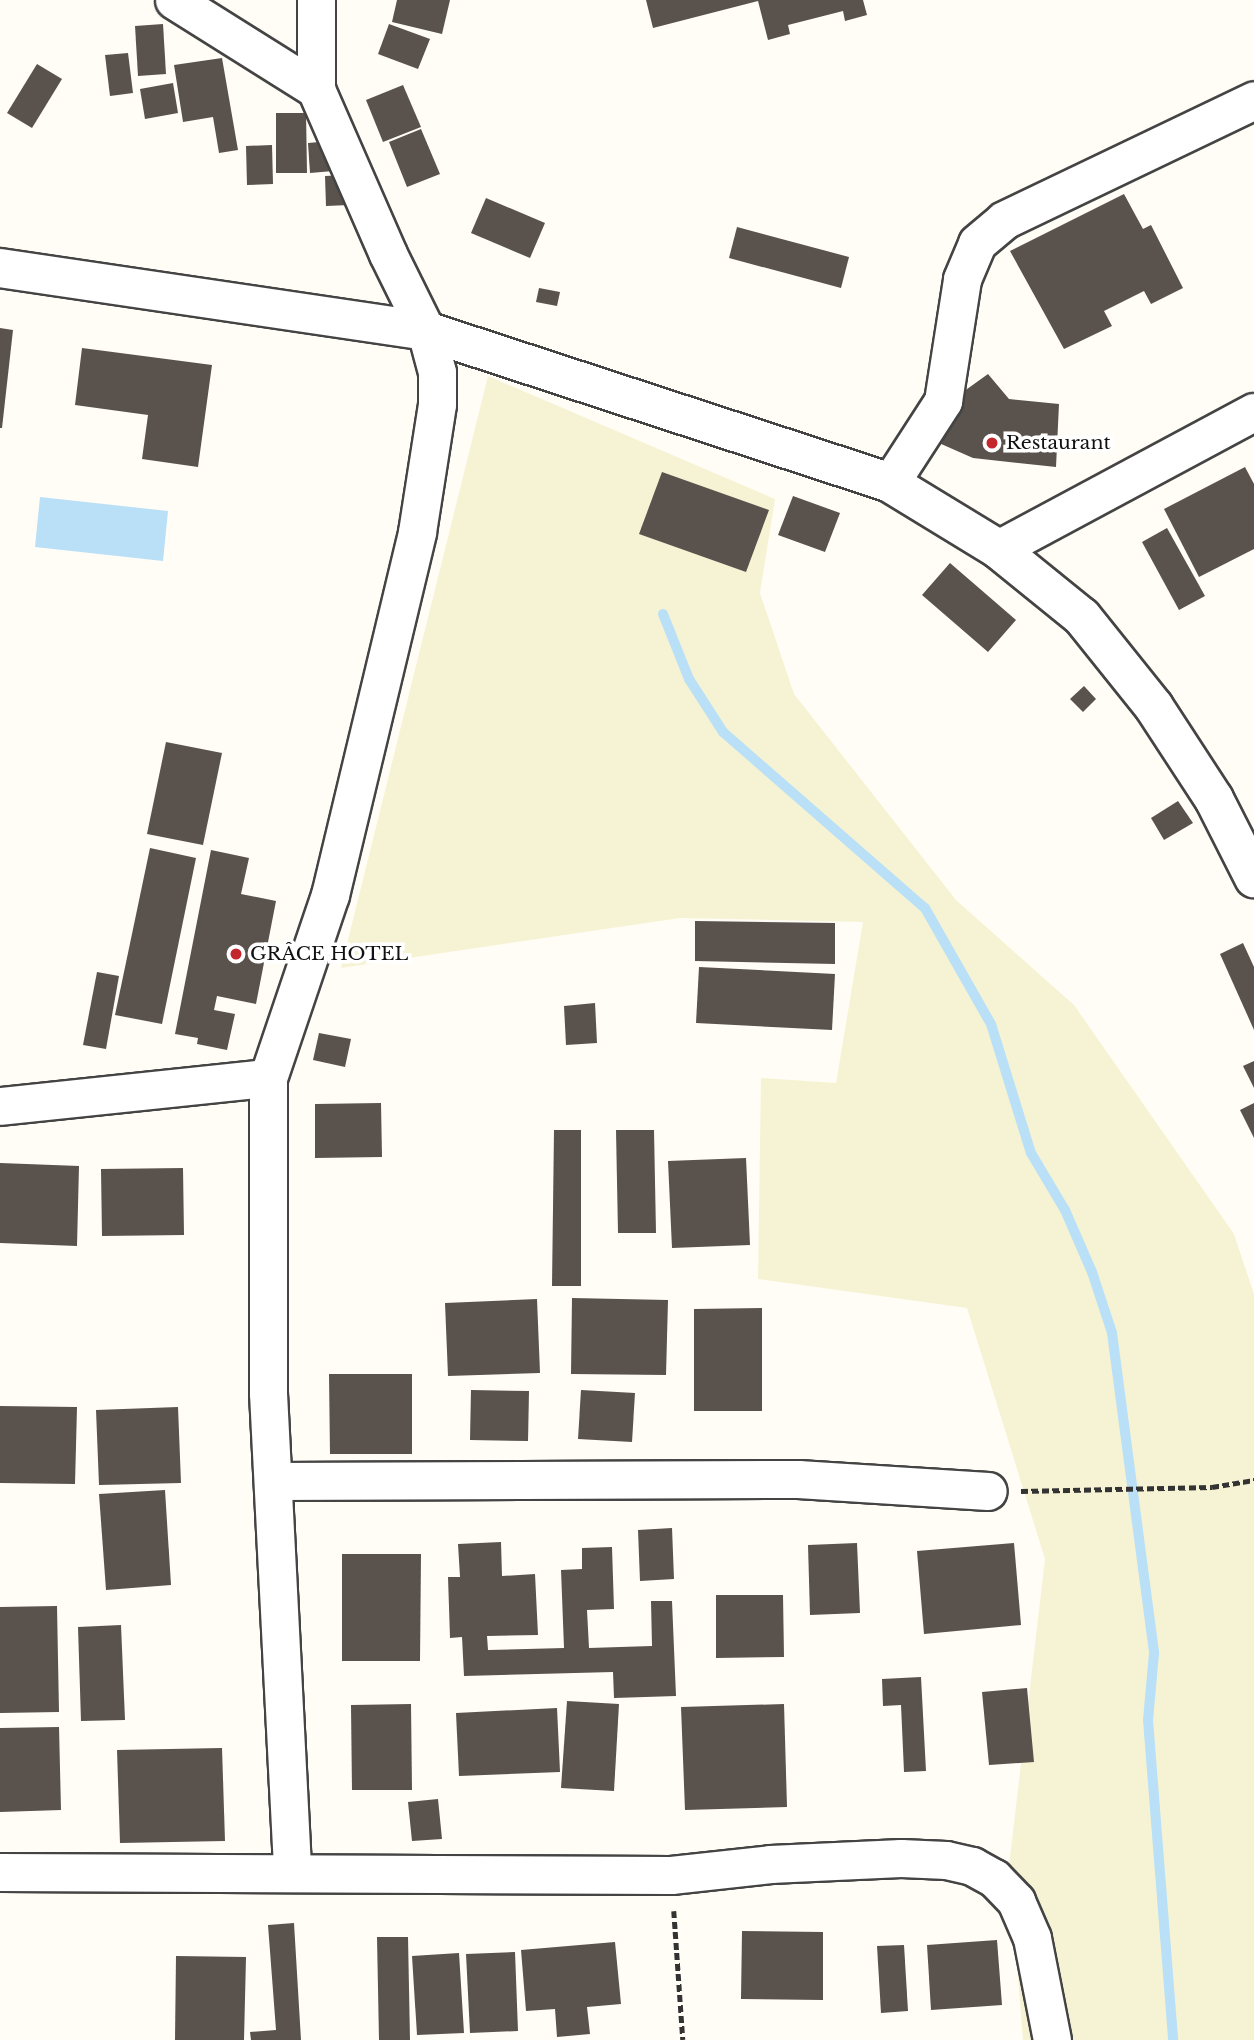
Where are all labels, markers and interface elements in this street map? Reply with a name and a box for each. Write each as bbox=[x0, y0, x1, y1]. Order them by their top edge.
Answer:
place label: Restaurant bbox=[1006, 432, 1111, 454]
marker: Restaurant bbox=[984, 435, 1000, 451]
place label: GRÂCE HOTEL bbox=[250, 943, 408, 965]
marker: GRÂCE HOTEL bbox=[228, 946, 244, 962]

